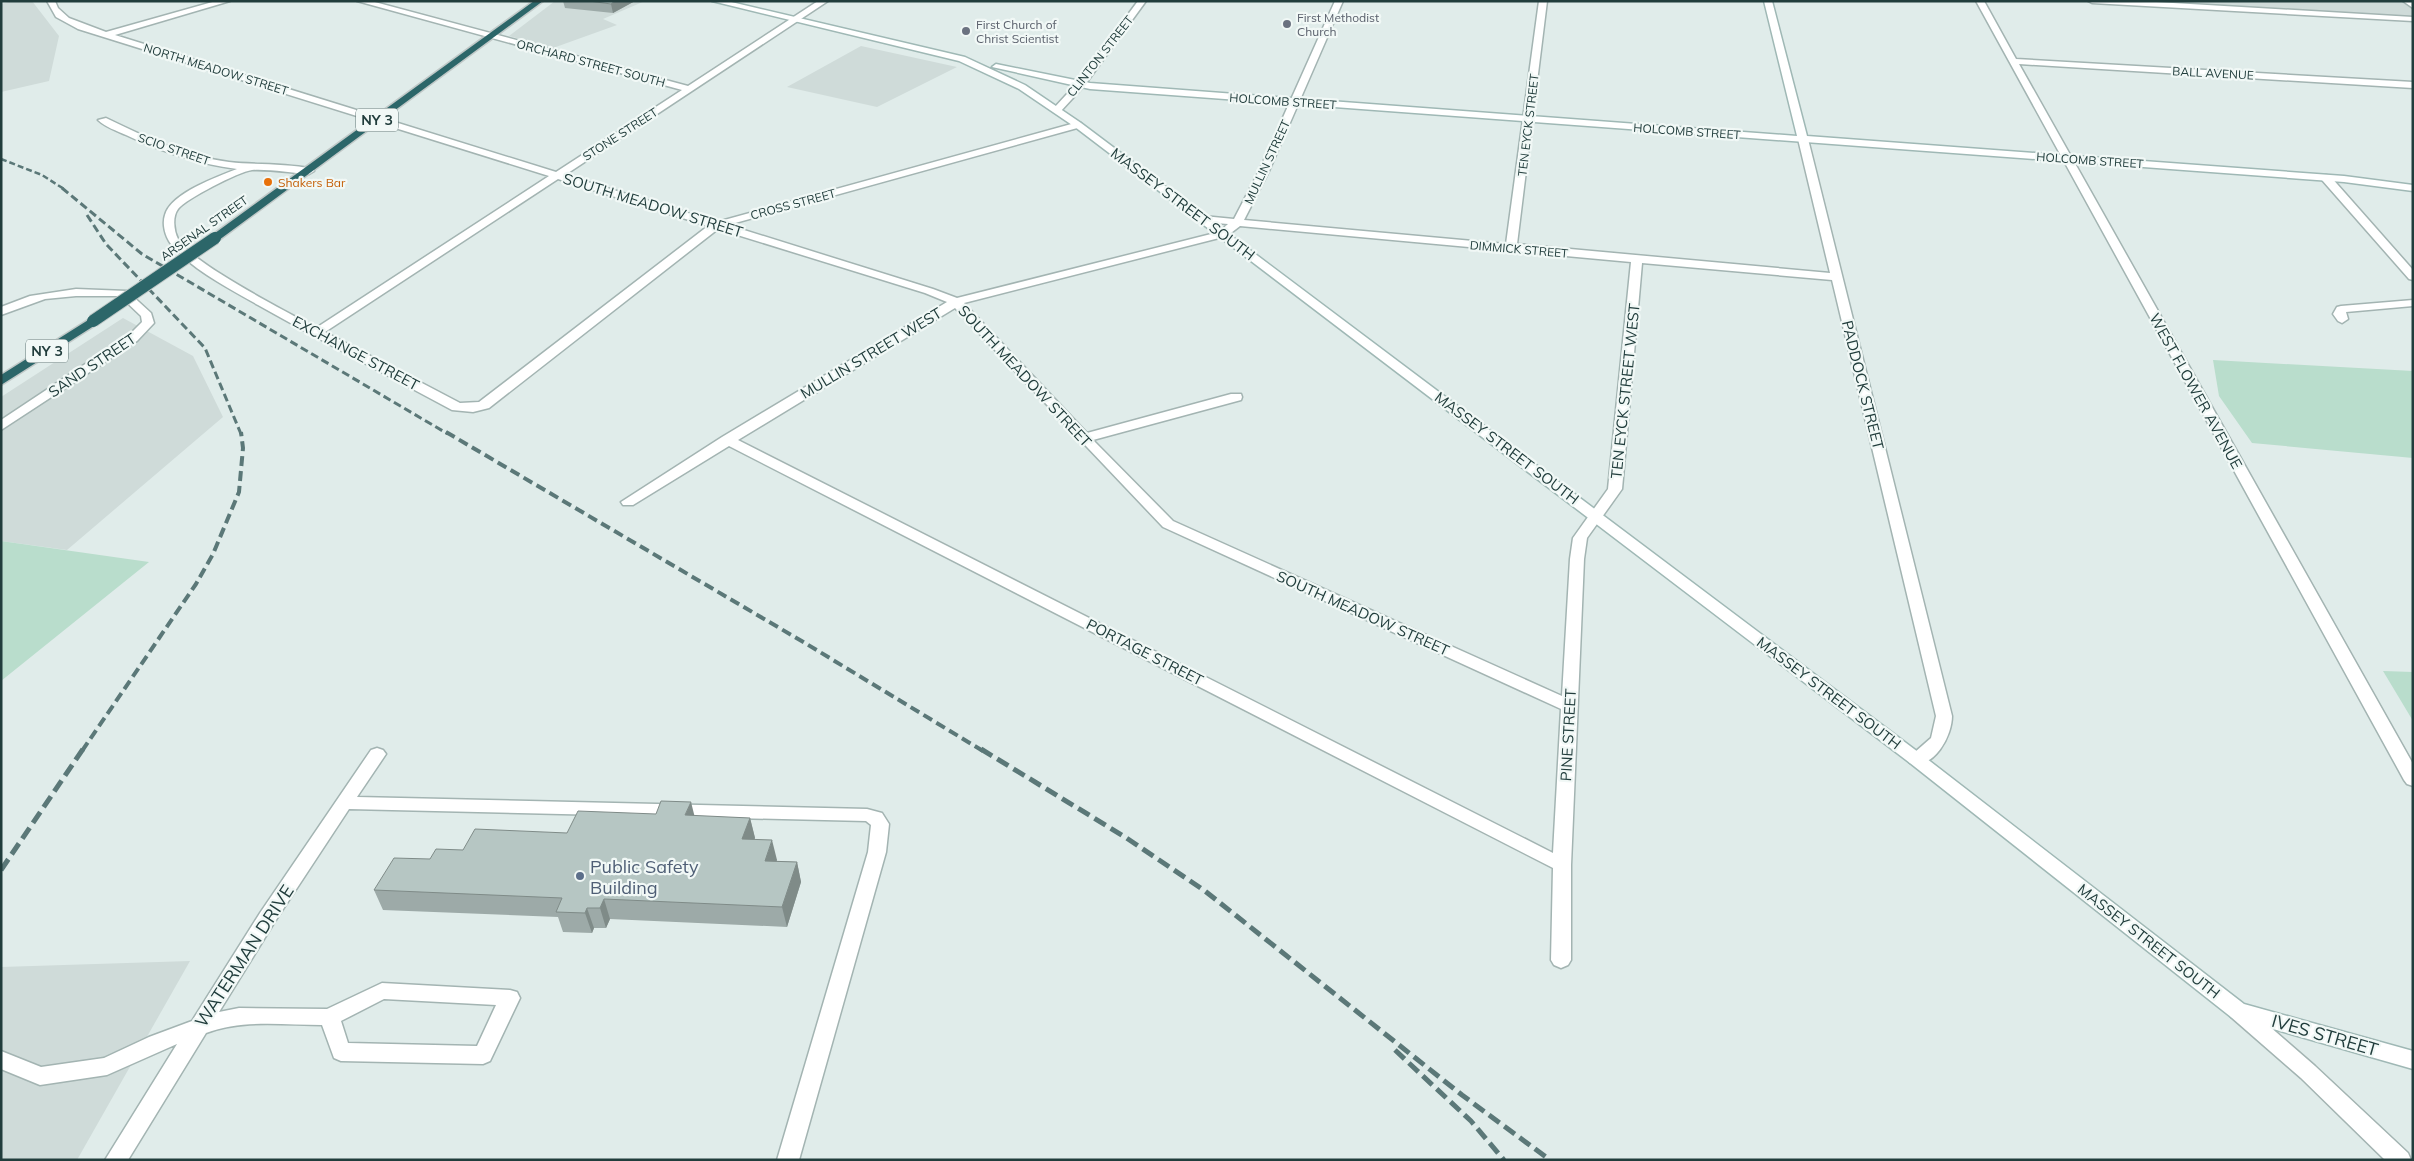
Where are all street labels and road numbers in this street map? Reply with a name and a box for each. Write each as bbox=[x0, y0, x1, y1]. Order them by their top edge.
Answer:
street label: CLINTON STREET bbox=[1064, 12, 1137, 100]
street label: ORCHARD STREET SOUTH bbox=[515, 36, 667, 90]
street label: NORTH MEADOW STREET bbox=[142, 40, 291, 98]
street label: BALL AVENUE bbox=[2172, 63, 2254, 83]
street label: TEN EYCK STREET bbox=[1514, 72, 1542, 177]
street label: HOLCOMB STREET bbox=[1229, 90, 1338, 112]
street label: STONE STREET bbox=[580, 104, 661, 164]
road number: NY 3 bbox=[356, 108, 398, 132]
street label: MULLIN STREET bbox=[1241, 117, 1293, 207]
street label: HOLCOMB STREET bbox=[1633, 120, 1742, 142]
street label: SCIO STREET bbox=[136, 130, 213, 169]
street label: MASSEY STREET SOUTH bbox=[1107, 144, 1259, 264]
street label: HOLCOMB STREET bbox=[2036, 149, 2145, 171]
street label: SOUTH MEADOW STREET bbox=[561, 169, 745, 241]
street label: CROSS STREET bbox=[749, 185, 838, 223]
street label: ARSENAL STREET bbox=[157, 192, 251, 264]
street label: DIMMICK STREET bbox=[1469, 237, 1570, 261]
street label: SOUTH MEADOW STREET bbox=[954, 301, 1096, 451]
street label: TEN EYCK STREET WEST bbox=[1606, 302, 1644, 480]
street label: MULLIN STREET WEST bbox=[797, 303, 945, 403]
street label: WEST FLOWER AVENUE bbox=[2145, 310, 2247, 472]
street label: EXCHANGE STREET bbox=[289, 312, 423, 394]
street label: PADDOCK STREET bbox=[1838, 318, 1888, 452]
street label: SAND STREET bbox=[45, 329, 139, 401]
road number: NY 3 bbox=[26, 340, 68, 362]
street label: MASSEY STREET SOUTH bbox=[1431, 388, 1583, 508]
street label: SOUTH MEADOW STREET bbox=[1274, 566, 1452, 660]
street label: PORTAGE STREET bbox=[1083, 614, 1207, 690]
street label: MASSEY STREET SOUTH bbox=[1753, 633, 1905, 753]
street label: PINE STREET bbox=[1556, 688, 1580, 782]
street label: MASSEY STREET SOUTH bbox=[2074, 879, 2224, 1003]
street label: WATERMAN DRIVE bbox=[189, 880, 299, 1032]
street label: IVES STREET bbox=[2269, 1009, 2381, 1061]

